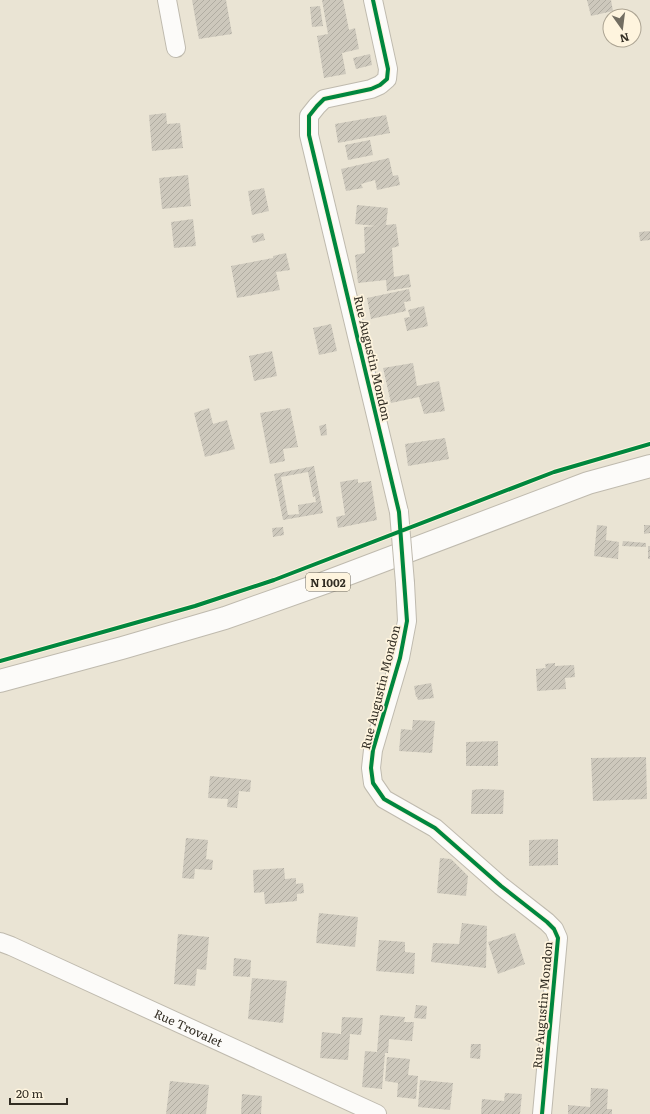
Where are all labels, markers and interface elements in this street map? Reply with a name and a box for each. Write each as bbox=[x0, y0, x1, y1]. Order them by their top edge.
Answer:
north arrow bbox=[602, 8, 642, 48]
text: N bbox=[618, 30, 631, 48]
street label: Rue Augustin Mondon bbox=[350, 294, 396, 422]
road number: N 1002 bbox=[306, 573, 350, 591]
street label: Rue Augustin Mondon bbox=[356, 623, 404, 751]
street label: Rue Augustin Mondon bbox=[527, 941, 557, 1069]
street label: Rue Trovalet bbox=[151, 1004, 226, 1051]
scale bar bbox=[10, 1080, 67, 1106]
text: 20 m bbox=[16, 1084, 43, 1102]

